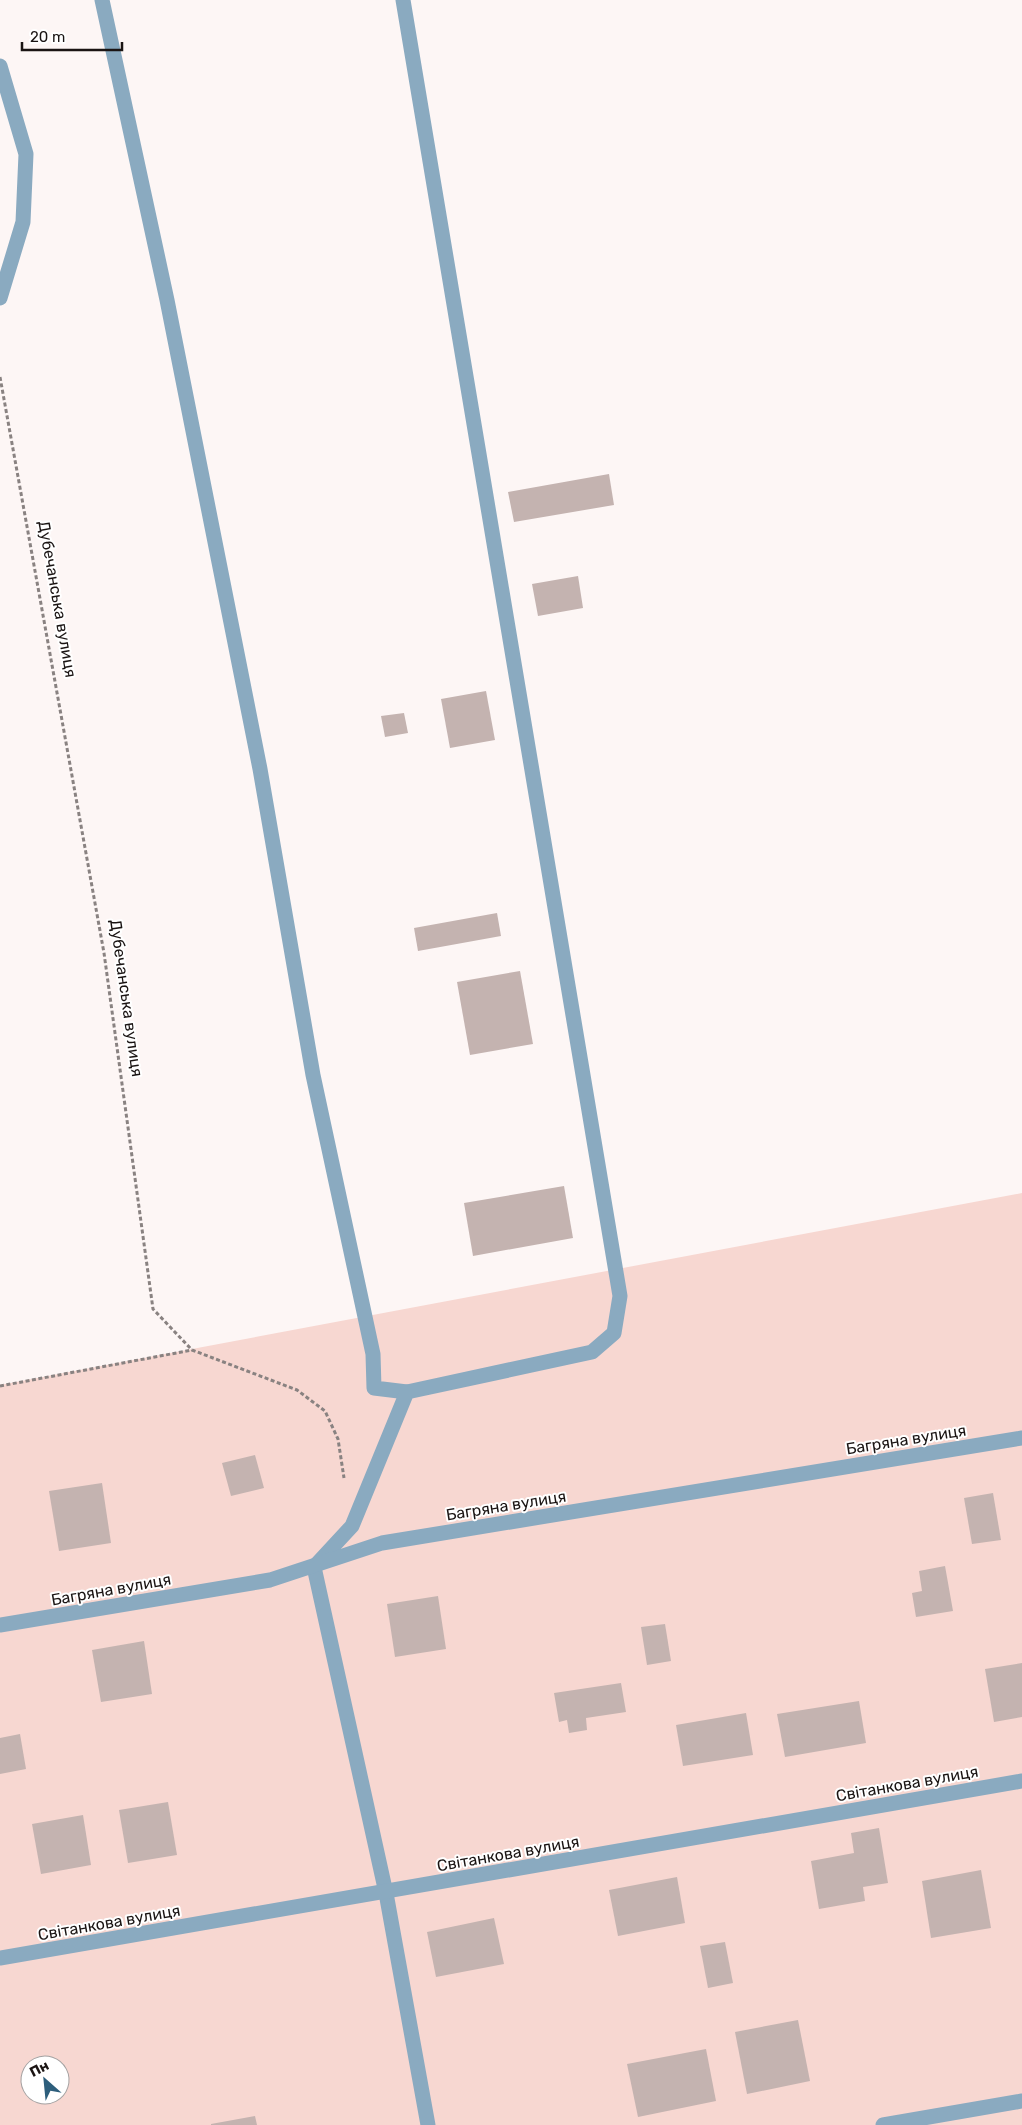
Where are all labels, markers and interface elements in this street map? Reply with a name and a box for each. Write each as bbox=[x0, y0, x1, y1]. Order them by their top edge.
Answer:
scale bar bbox=[22, 20, 122, 52]
text: 20 m bbox=[30, 28, 65, 46]
street label: Дубечанська вулиця bbox=[34, 519, 81, 679]
street label: Дубечанська вулиця bbox=[106, 918, 147, 1078]
street label: Багряна вулиця bbox=[845, 1421, 968, 1458]
street label: Багряна вулиця bbox=[445, 1487, 568, 1524]
street label: Багряна вулиця bbox=[50, 1570, 173, 1609]
street label: Світанкова вулиця bbox=[834, 1762, 980, 1805]
street label: Світанкова вулиця bbox=[435, 1832, 581, 1875]
street label: Світанкова вулиця bbox=[36, 1901, 182, 1944]
north arrow bbox=[20, 2055, 70, 2105]
text: Пн bbox=[27, 2057, 52, 2081]

